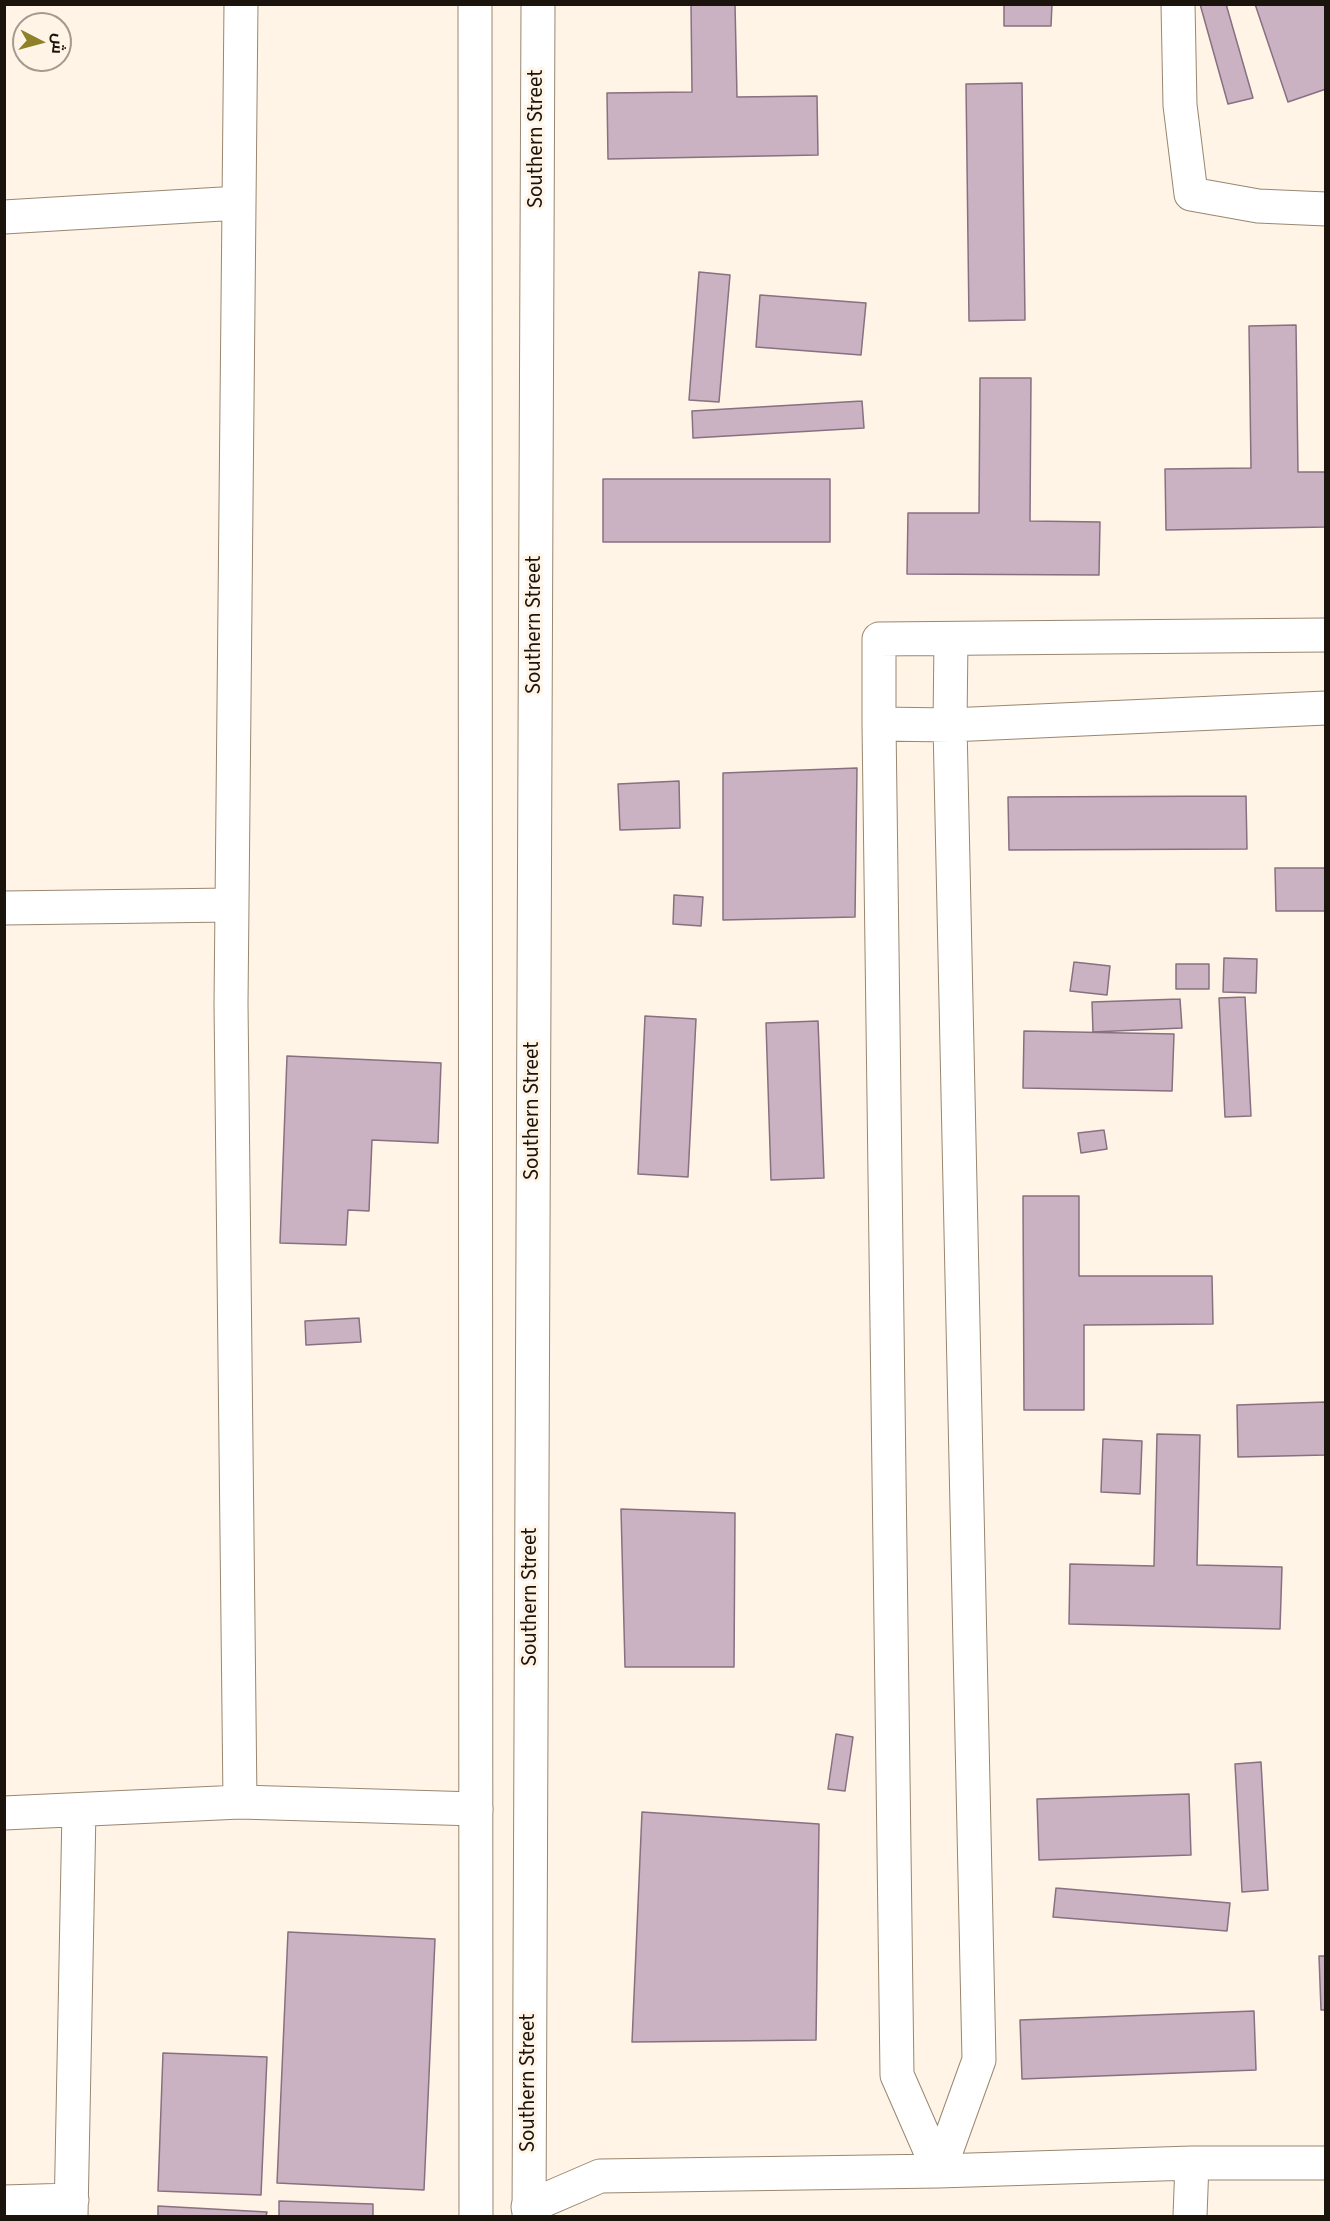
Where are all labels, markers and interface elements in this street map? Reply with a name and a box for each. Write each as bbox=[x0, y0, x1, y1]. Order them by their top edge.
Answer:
north arrow bbox=[12, 12, 72, 72]
text: ش bbox=[46, 32, 70, 55]
street label: Southern Street bbox=[524, 70, 550, 208]
street label: Southern Street bbox=[522, 556, 548, 694]
street label: Southern Street bbox=[520, 1042, 546, 1180]
street label: Southern Street bbox=[518, 1528, 544, 1666]
street label: Southern Street bbox=[516, 2014, 542, 2152]

